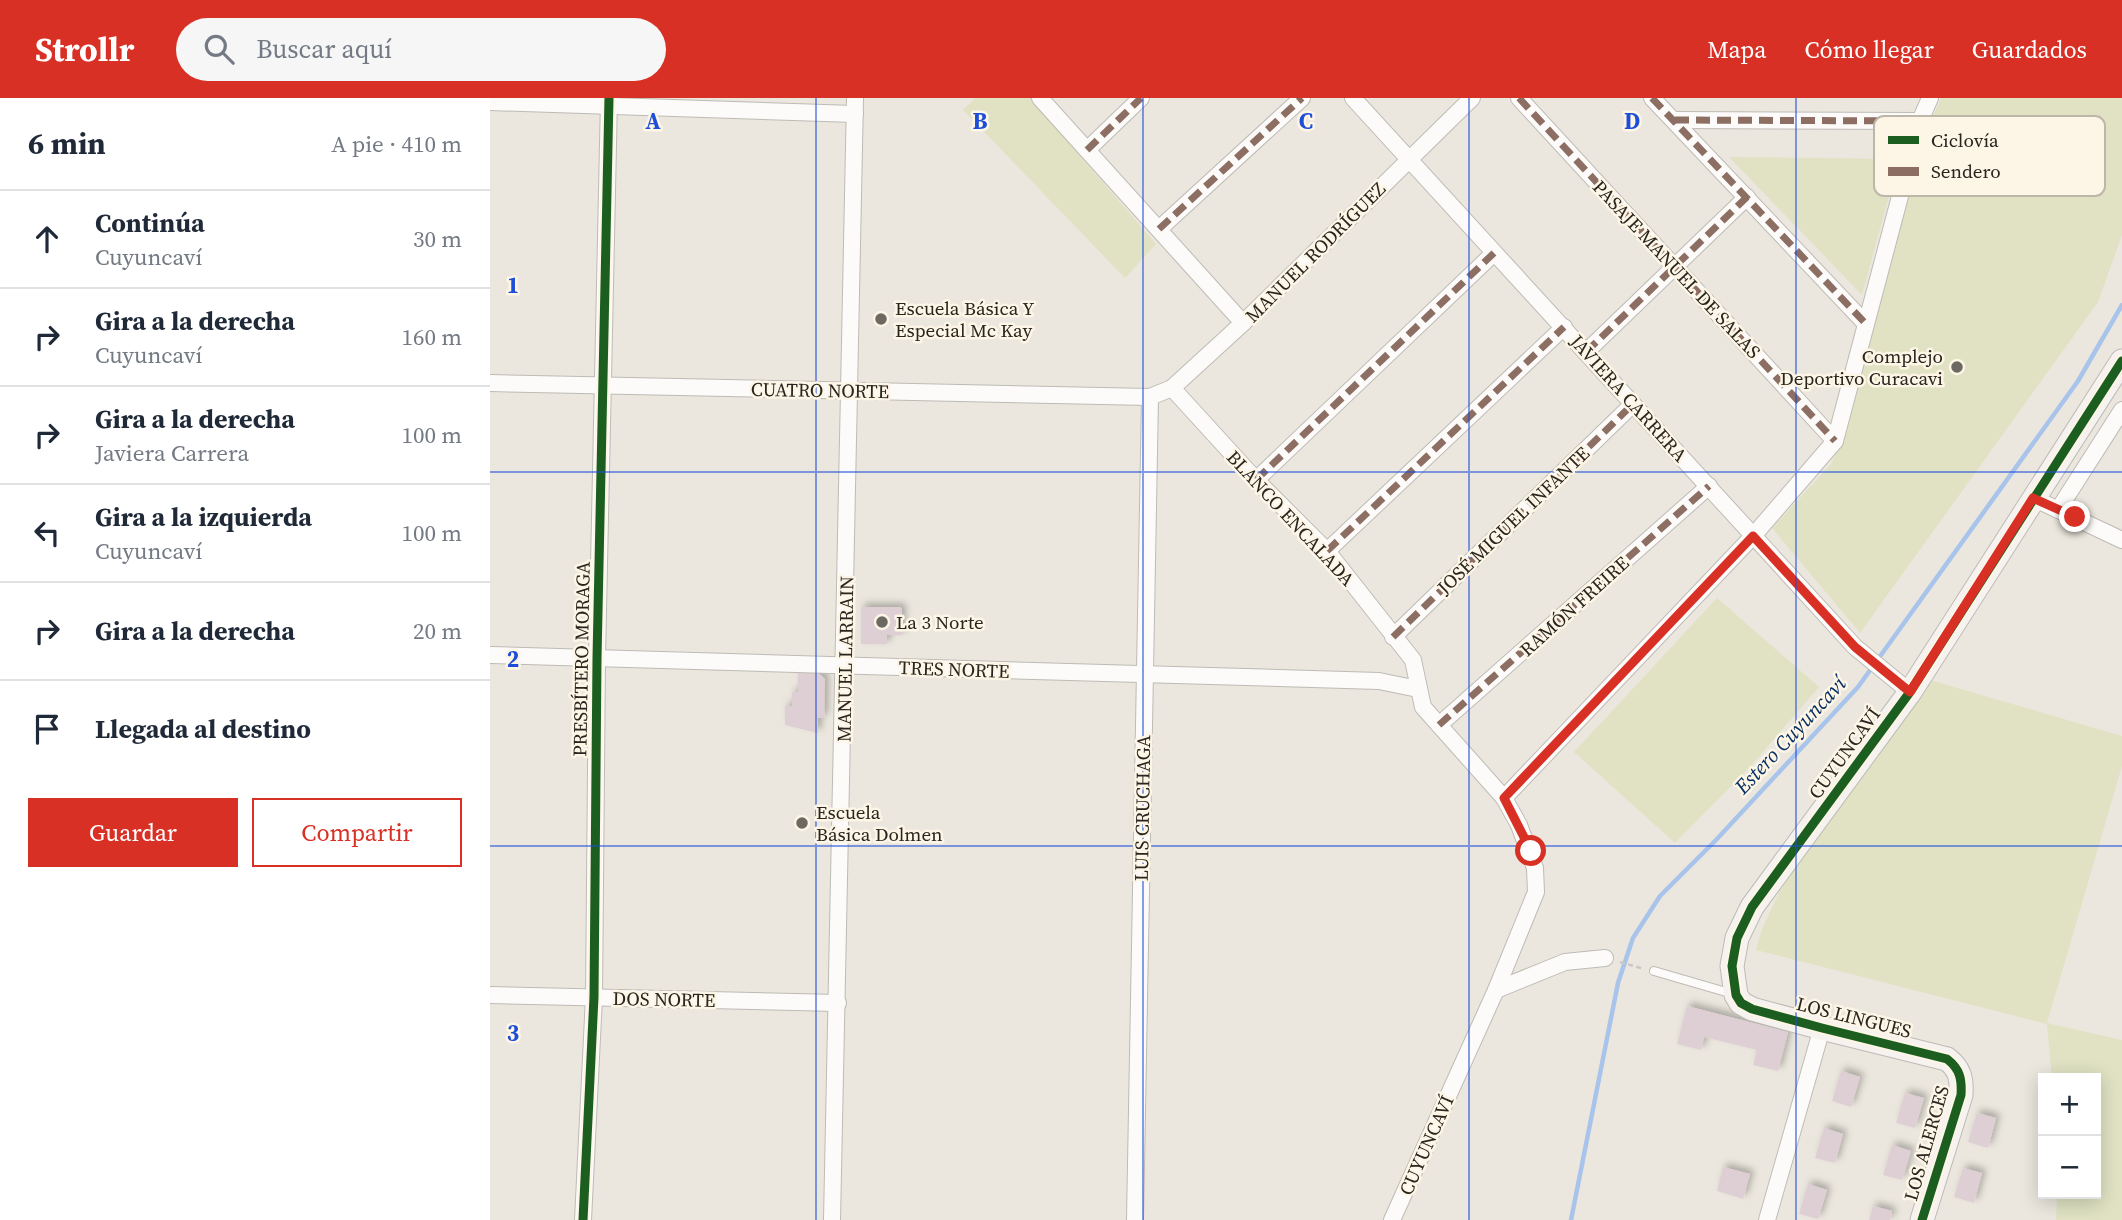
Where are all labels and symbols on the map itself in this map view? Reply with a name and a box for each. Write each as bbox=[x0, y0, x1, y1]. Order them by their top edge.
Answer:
text: A bbox=[645, 105, 661, 137]
text: B bbox=[973, 105, 988, 137]
text: C bbox=[1299, 105, 1313, 137]
text: D bbox=[1624, 105, 1640, 137]
legend bbox=[1874, 116, 2105, 196]
text: Ciclovía bbox=[1931, 127, 1999, 153]
text: Sendero bbox=[1931, 158, 2001, 184]
street label: PASAJE MANUEL DE SALAS bbox=[1587, 174, 1767, 364]
street label: MANUEL RODRÍGUEZ bbox=[1239, 176, 1391, 328]
text: 1 bbox=[507, 269, 519, 301]
place label: Escuela Básica Y Especial Mc Kay bbox=[895, 295, 1034, 343]
marker: Escuela Básica Y Especial Mc Kay bbox=[873, 311, 889, 327]
street label: JAVIERA CARRERA bbox=[1564, 328, 1694, 468]
place label: Complejo Deportivo Curacavi bbox=[1780, 343, 1943, 391]
marker: Complejo Deportivo Curacavi bbox=[1949, 359, 1965, 375]
street label: CUATRO NORTE bbox=[751, 376, 889, 404]
street label: JOSÉ MIGUEL INFANTE bbox=[1430, 440, 1595, 600]
street label: BLANCO ENCALADA bbox=[1221, 444, 1361, 592]
route end bbox=[2059, 501, 2090, 532]
street label: RAMÓN FREIRE bbox=[1514, 550, 1634, 662]
street label: PRESBÍTERO MORAGA bbox=[566, 561, 596, 757]
street label: MANUEL LARRAIN bbox=[831, 576, 859, 742]
place label: La 3 Norte bbox=[896, 609, 984, 635]
marker: La 3 Norte bbox=[874, 614, 890, 630]
text: 2 bbox=[507, 643, 519, 675]
street label: TRES NORTE bbox=[898, 654, 1010, 684]
water label: Estero Cuyuncaví bbox=[1727, 669, 1853, 801]
street label: CUYUNCAVÍ bbox=[1802, 702, 1886, 804]
street label: LUIS CRUCHAGA bbox=[1128, 734, 1156, 881]
place label: Escuela Básica Dolmen bbox=[816, 799, 943, 847]
marker: Escuela Básica Dolmen bbox=[794, 815, 810, 831]
route start bbox=[1515, 835, 1546, 866]
street label: DOS NORTE bbox=[613, 985, 715, 1013]
street label: LOS LINGUES bbox=[1794, 990, 1914, 1044]
text: 3 bbox=[507, 1017, 519, 1049]
street label: LOS ALERCES bbox=[1897, 1082, 1955, 1204]
street label: CUYUNCAVÍ bbox=[1392, 1091, 1460, 1199]

